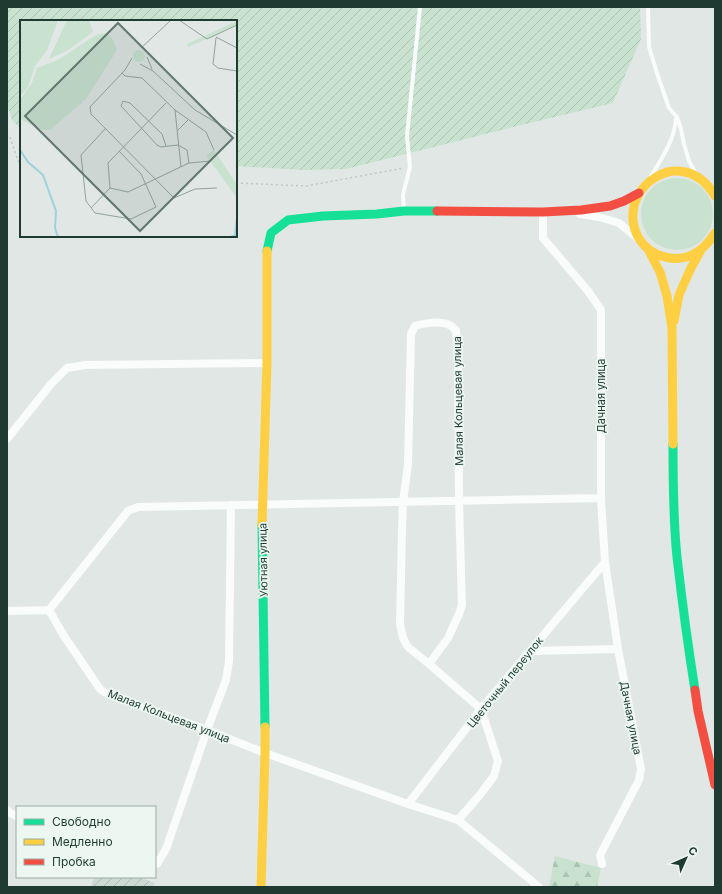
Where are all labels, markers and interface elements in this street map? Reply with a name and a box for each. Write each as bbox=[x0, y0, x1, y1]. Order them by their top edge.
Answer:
inset map bbox=[20, 20, 237, 237]
street label: Малая Кольцевая улица bbox=[450, 336, 466, 466]
street label: Дачная улица bbox=[594, 359, 608, 433]
street label: Уютная улица bbox=[255, 523, 271, 597]
street label: Цветочный переулок bbox=[464, 634, 546, 730]
street label: Дачная улица bbox=[617, 680, 645, 756]
street label: Малая Кольцевая улица bbox=[106, 686, 232, 746]
legend bbox=[16, 806, 156, 878]
text: Свободно bbox=[52, 814, 111, 829]
text: Медленно bbox=[52, 834, 113, 849]
north arrow bbox=[666, 838, 706, 878]
text: С bbox=[685, 843, 701, 859]
text: Пробка bbox=[52, 854, 96, 869]

